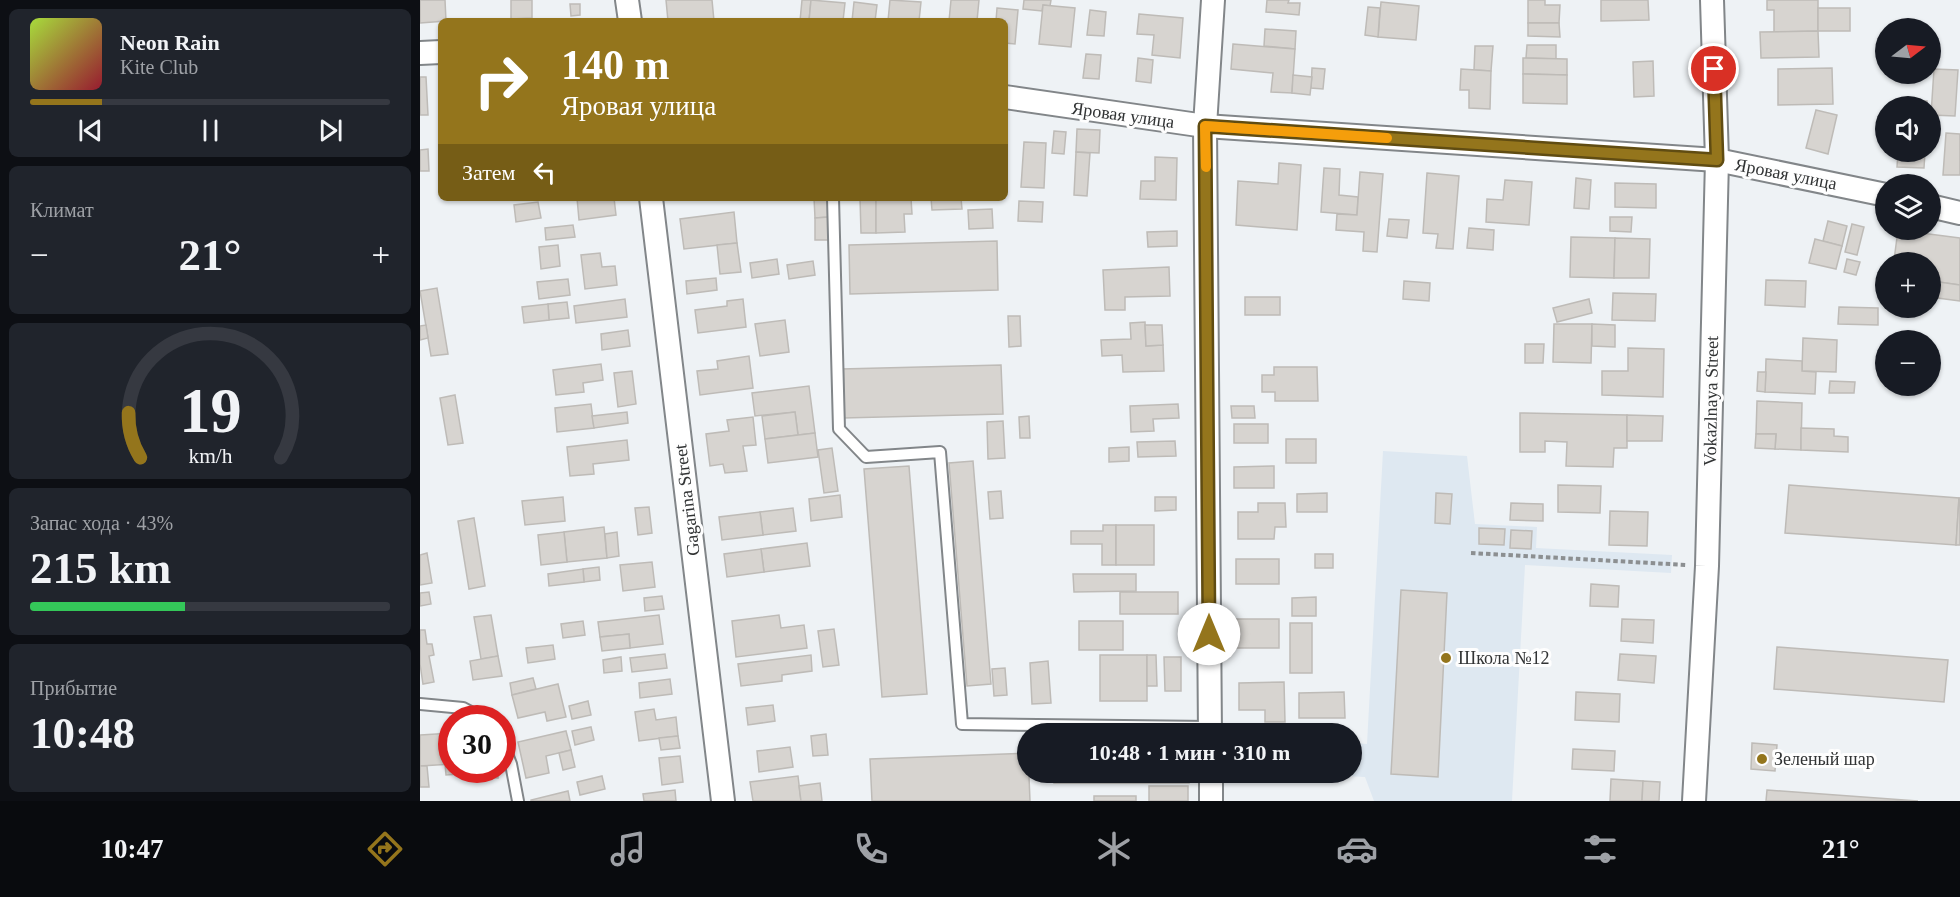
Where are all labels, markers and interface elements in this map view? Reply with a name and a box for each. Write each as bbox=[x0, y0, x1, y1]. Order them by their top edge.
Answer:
north arrow bbox=[1875, 18, 1941, 84]
map controls bbox=[1875, 18, 1941, 396]
text: Neon Rain bbox=[120, 30, 220, 55]
icon: right bbox=[462, 42, 540, 120]
text: 140 m bbox=[561, 42, 670, 88]
pin bbox=[1688, 43, 1739, 94]
icon: arrive bbox=[1697, 52, 1730, 85]
text: Kite Club bbox=[120, 56, 198, 78]
text: Яровая улица bbox=[561, 91, 716, 121]
button: sound bbox=[1875, 96, 1941, 162]
street label: Яровая улица bbox=[1070, 98, 1176, 132]
icon: previous bbox=[74, 114, 107, 147]
icon: pause bbox=[194, 114, 227, 147]
icon: next bbox=[314, 114, 347, 147]
street label: Яровая улица bbox=[1733, 154, 1839, 194]
icon: left bbox=[528, 156, 561, 189]
text: Затем bbox=[462, 160, 516, 185]
button: layers bbox=[1875, 174, 1941, 240]
text: Климат bbox=[30, 199, 94, 221]
text: 21° bbox=[179, 230, 242, 280]
text: − bbox=[30, 237, 49, 273]
text: + bbox=[371, 237, 390, 273]
button: + bbox=[1875, 252, 1941, 318]
button: − bbox=[1875, 330, 1941, 396]
street label: Vokazlnaya Street bbox=[1700, 336, 1722, 466]
text: 19 bbox=[179, 376, 241, 445]
street label: Gagarina Street bbox=[670, 443, 704, 557]
text: km/h bbox=[188, 444, 232, 468]
text: Запас хода · 43% bbox=[30, 512, 173, 534]
text: 215 km bbox=[30, 543, 171, 593]
position arrow bbox=[1177, 602, 1241, 666]
place label: Школа №12 bbox=[1458, 648, 1549, 668]
marker: Школа №12 bbox=[1439, 651, 1453, 665]
text: Прибытие bbox=[30, 677, 117, 699]
speed limit sign: 30 bbox=[438, 705, 516, 783]
text: 10:48 bbox=[30, 708, 135, 758]
text: 10:48 · 1 мин · 310 m bbox=[1089, 740, 1290, 765]
place label: Зеленый шар bbox=[1774, 749, 1875, 769]
marker: Зеленый шар bbox=[1755, 752, 1769, 766]
icon: directions bbox=[364, 828, 406, 870]
icon: music bbox=[607, 828, 649, 870]
icon: phone bbox=[850, 828, 892, 870]
icon: climate bbox=[1093, 828, 1135, 870]
icon: car bbox=[1336, 828, 1378, 870]
icon: filters bbox=[1579, 828, 1621, 870]
text: 10:47 bbox=[100, 834, 163, 864]
text: 21° bbox=[1822, 834, 1859, 864]

